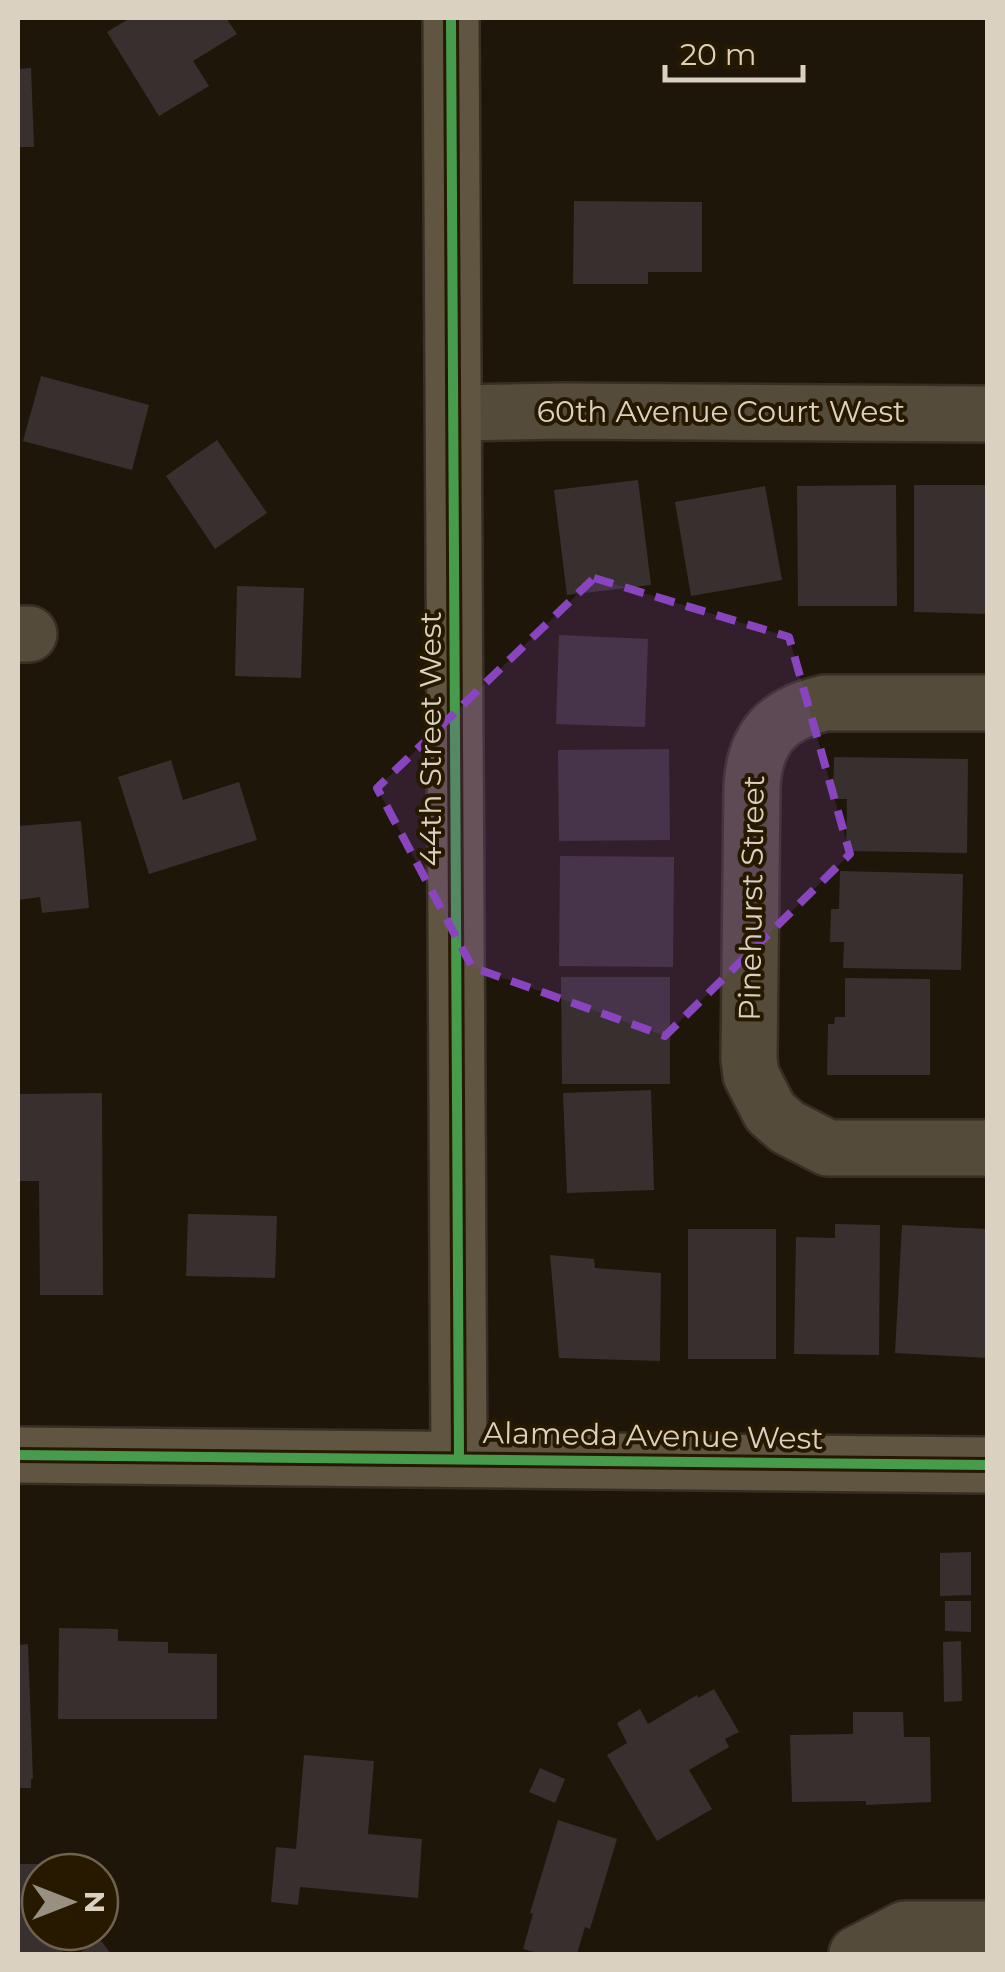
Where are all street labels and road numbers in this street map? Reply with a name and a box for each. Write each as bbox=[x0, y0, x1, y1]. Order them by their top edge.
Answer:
street label: 60th Avenue Court West bbox=[537, 393, 905, 430]
street label: 44th Street West bbox=[412, 611, 449, 867]
street label: Pinehurst Street bbox=[731, 775, 772, 1021]
street label: Alameda Avenue West bbox=[482, 1414, 824, 1457]

